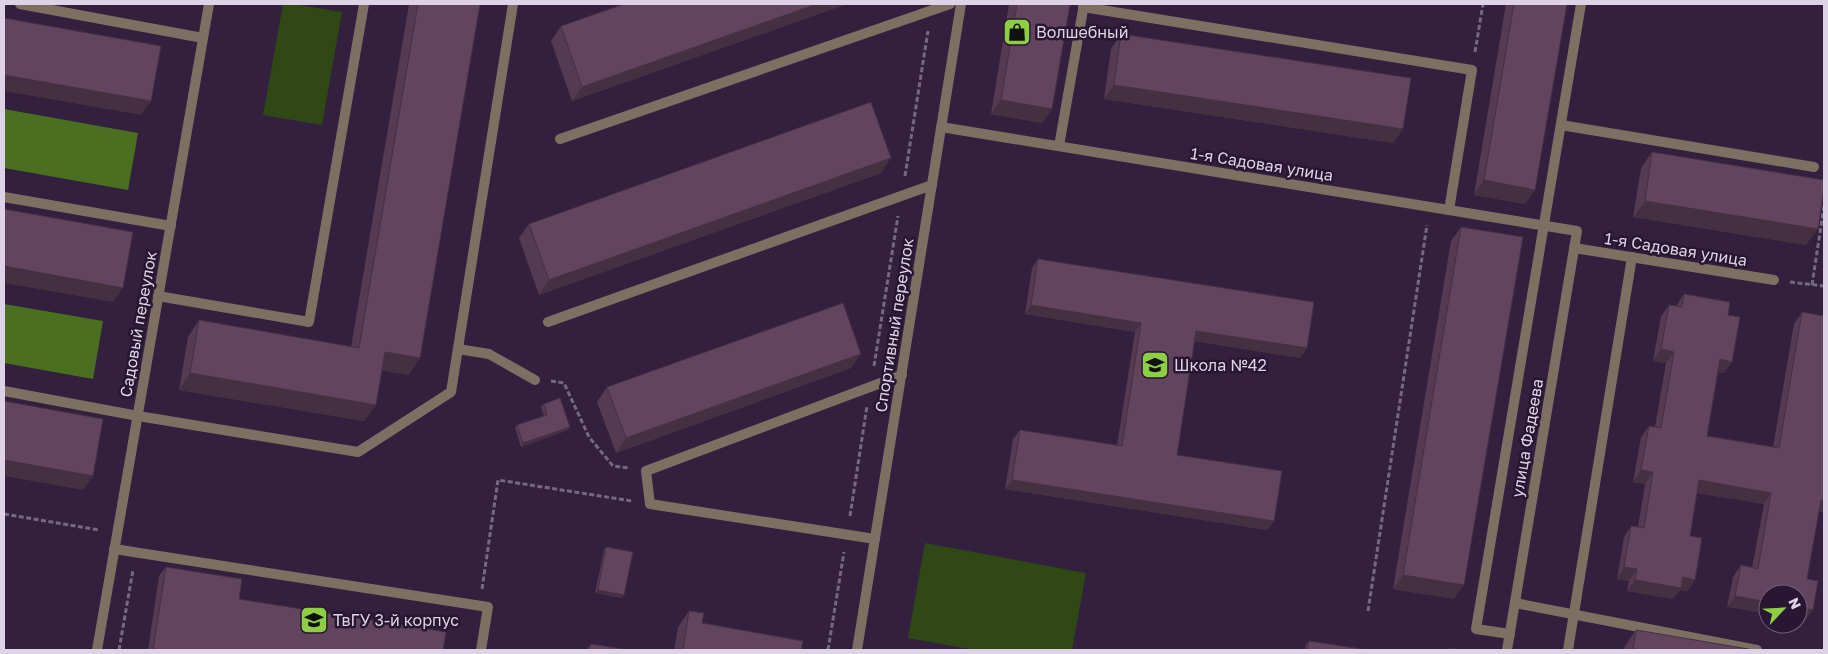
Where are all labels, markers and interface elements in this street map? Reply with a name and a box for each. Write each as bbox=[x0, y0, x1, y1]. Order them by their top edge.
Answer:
shop icon: Волшебный bbox=[1002, 17, 1032, 47]
place label: Волшебный bbox=[1036, 22, 1128, 42]
street label: 1-я Садовая улица bbox=[1189, 143, 1335, 185]
street label: 1-я Садовая улица bbox=[1603, 228, 1749, 270]
street label: Спортивный переулок bbox=[870, 236, 918, 414]
street label: Садовый переулок bbox=[115, 249, 161, 399]
school or university icon: Школа №42 bbox=[1140, 350, 1170, 380]
place label: Школа №42 bbox=[1174, 355, 1267, 375]
street label: улица Фадеева bbox=[1507, 377, 1547, 499]
north arrow bbox=[1758, 584, 1808, 634]
text: N bbox=[1785, 595, 1805, 612]
school or university icon: ТвГУ 3-й корпус bbox=[299, 605, 329, 635]
place label: ТвГУ 3-й корпус bbox=[333, 610, 459, 630]

